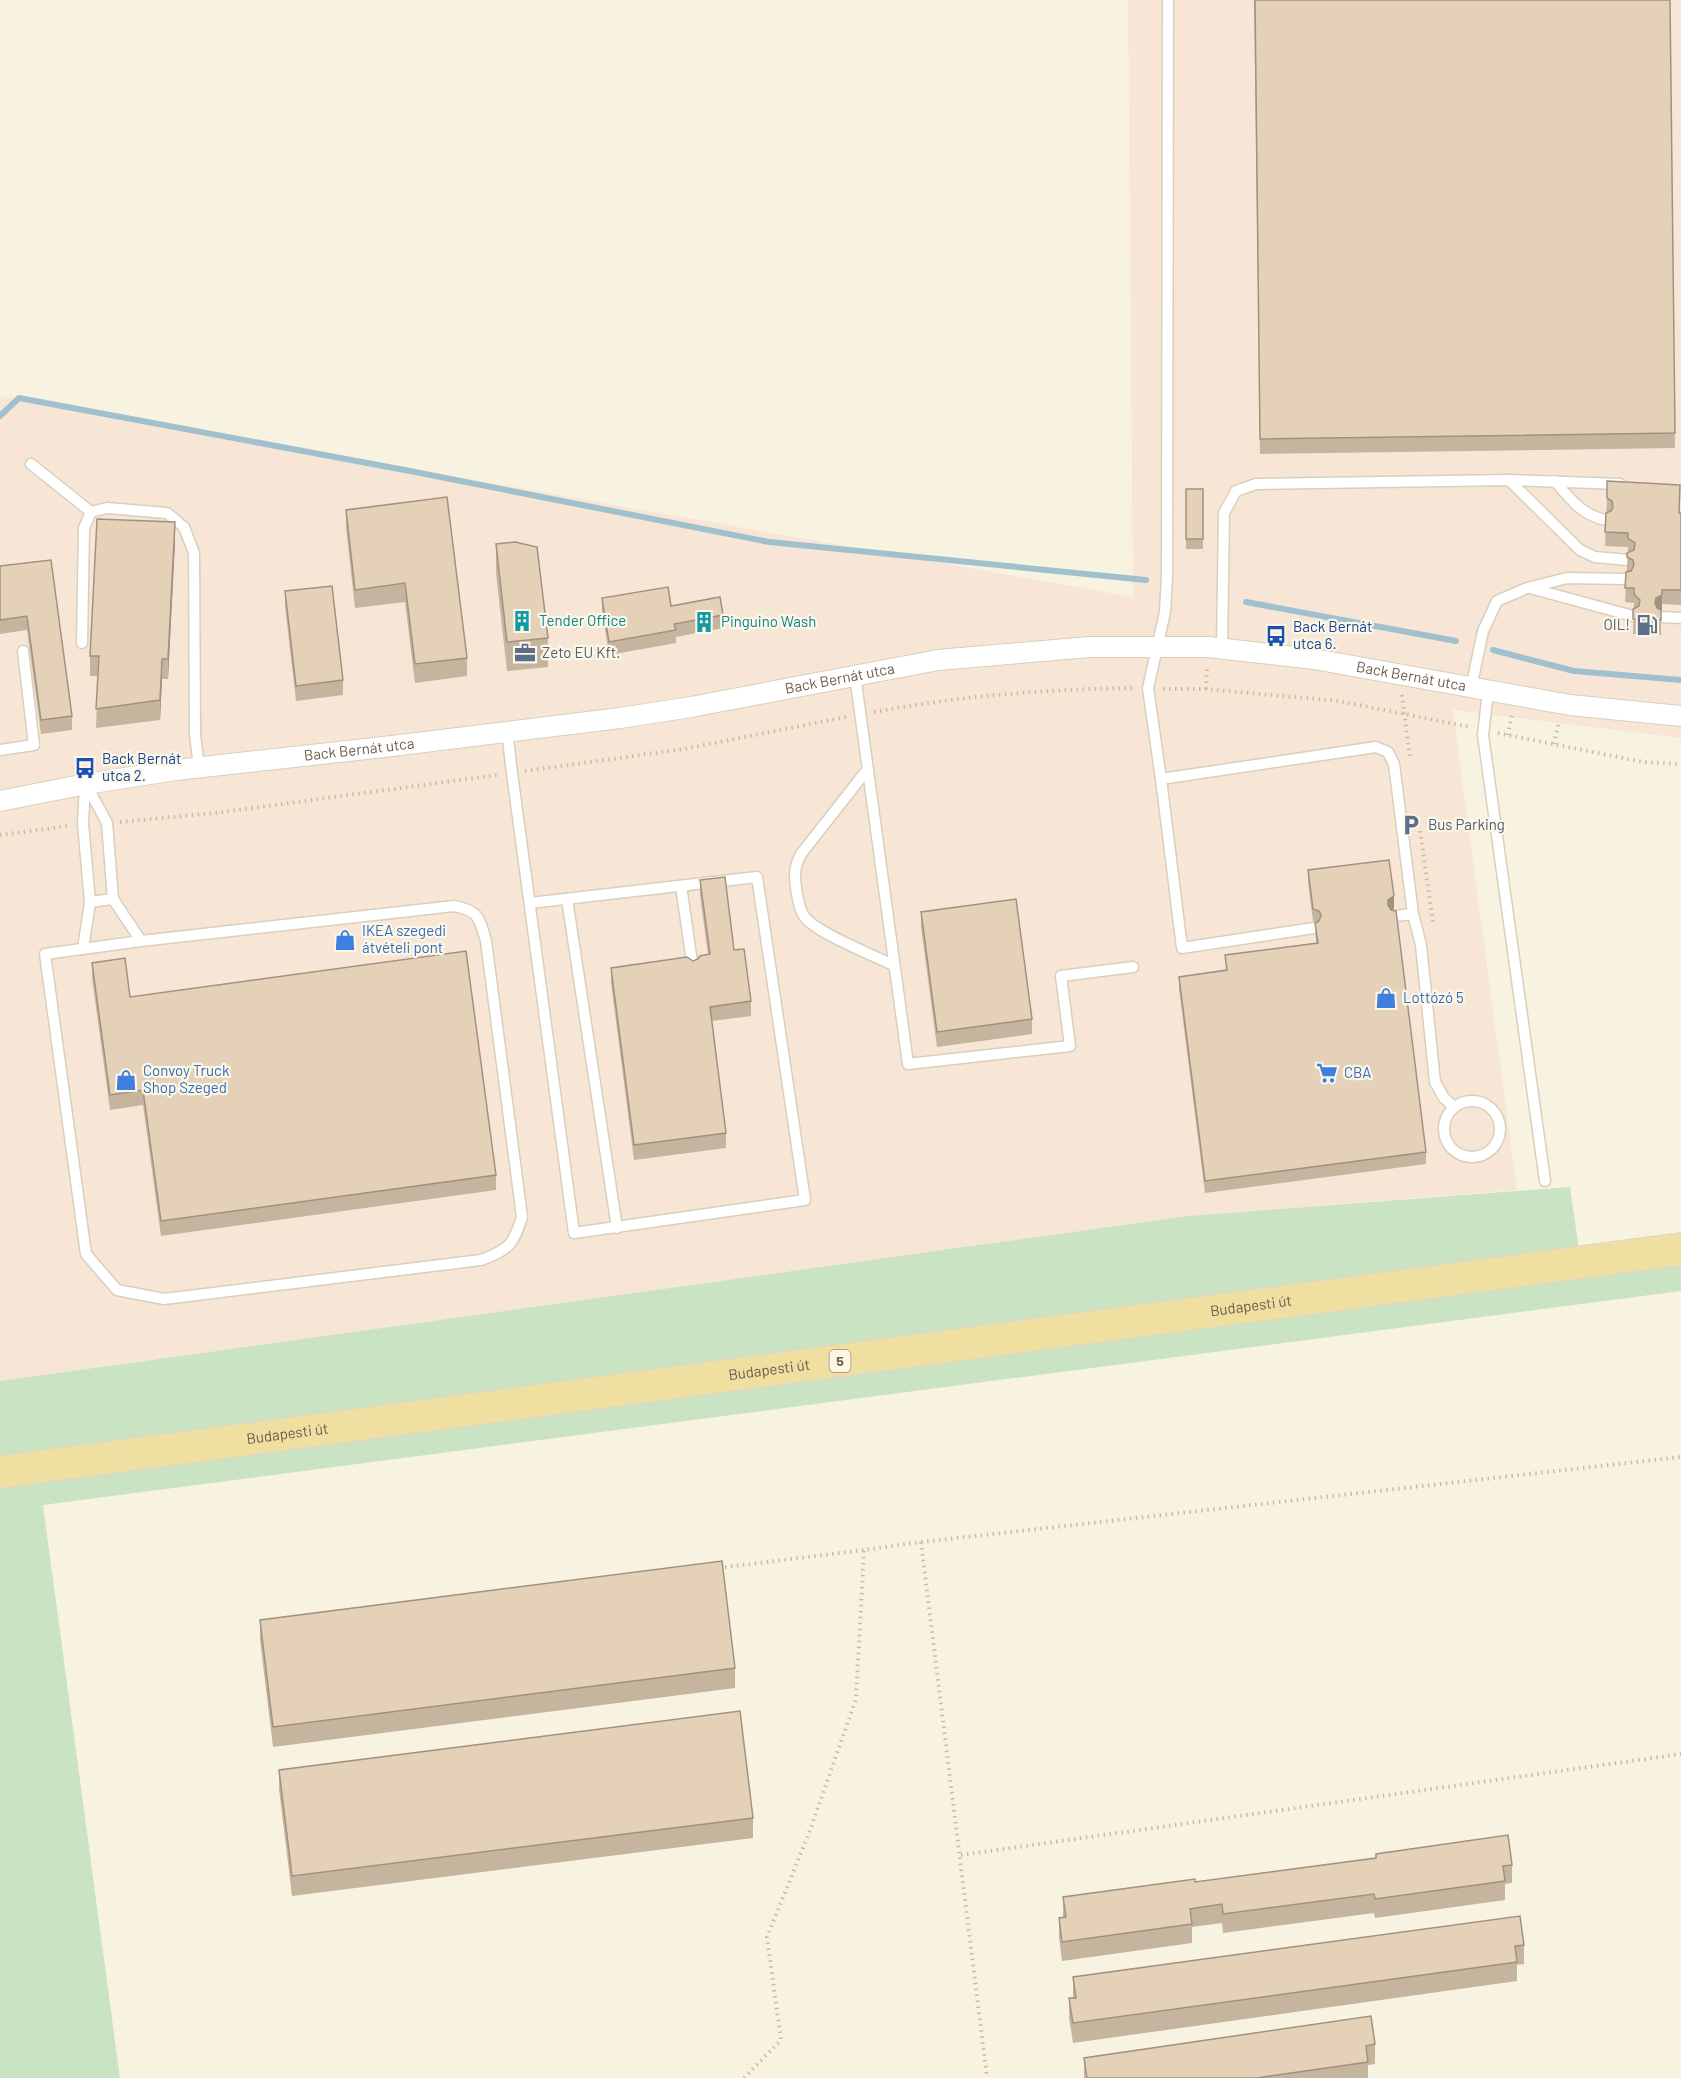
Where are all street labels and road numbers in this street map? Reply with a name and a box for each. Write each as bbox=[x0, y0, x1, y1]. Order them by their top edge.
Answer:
street label: Back Bernát utca bbox=[1355, 657, 1468, 694]
street label: Back Bernát utca bbox=[783, 658, 896, 697]
street label: Back Bernát utca bbox=[303, 733, 415, 764]
street label: Budapesti út bbox=[1209, 1291, 1293, 1319]
road number: 5 bbox=[830, 1350, 850, 1372]
street label: Budapesti út bbox=[727, 1355, 811, 1383]
street label: Budapesti út bbox=[245, 1419, 329, 1447]

